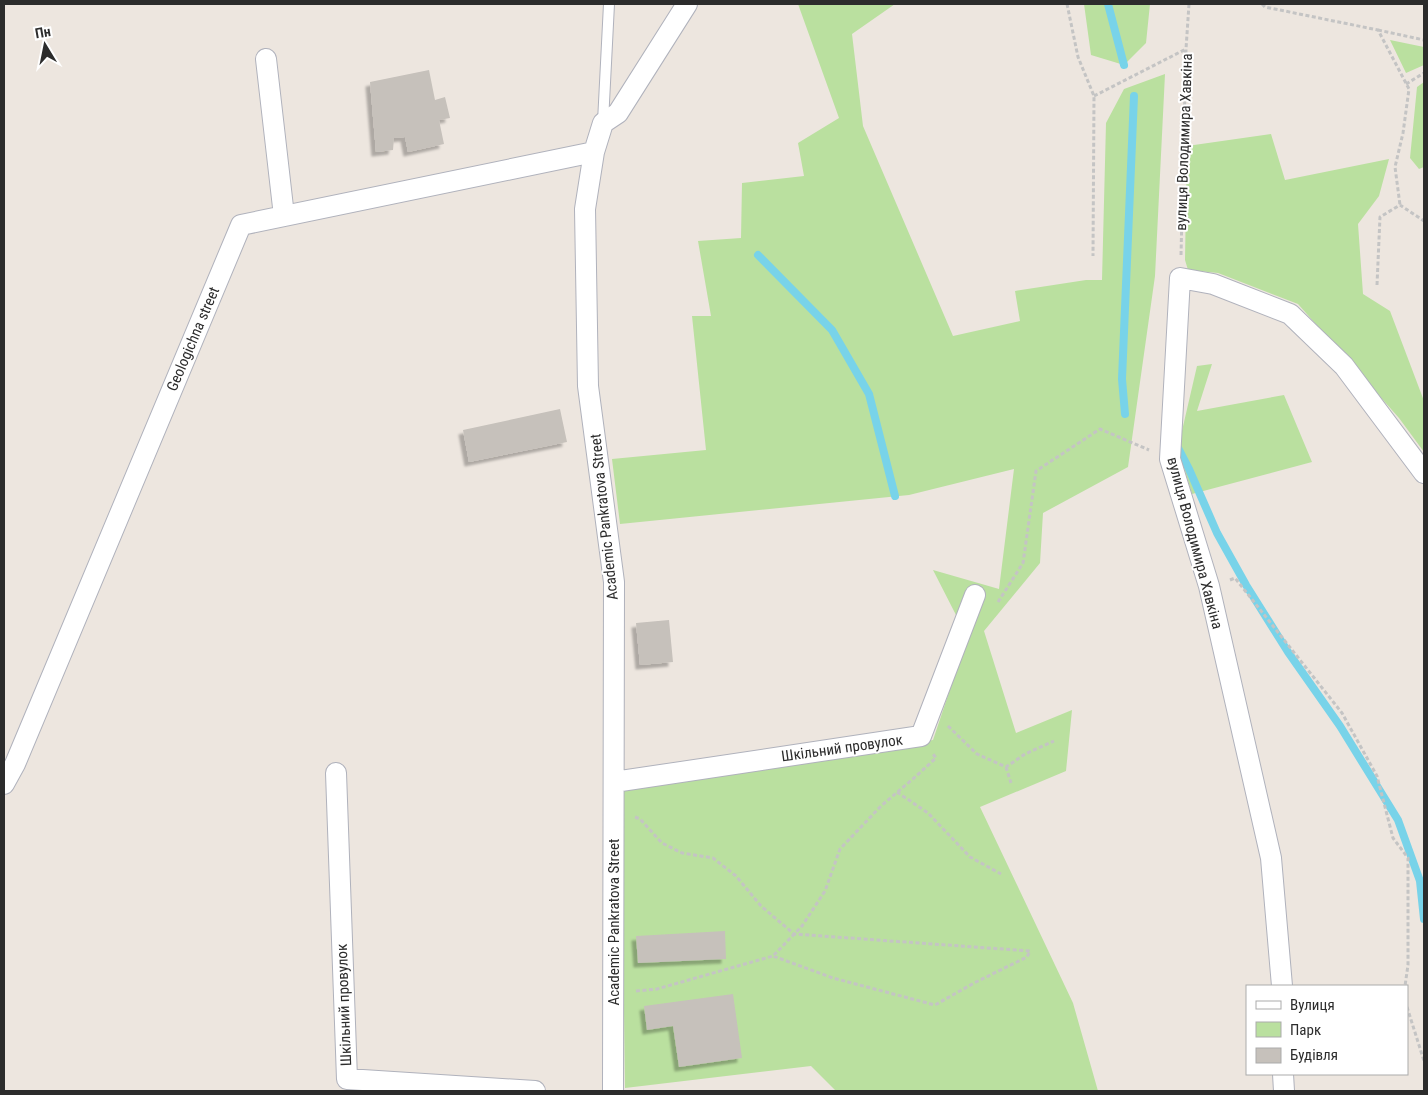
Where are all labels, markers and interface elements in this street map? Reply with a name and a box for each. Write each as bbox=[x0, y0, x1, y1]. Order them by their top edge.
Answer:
north arrow bbox=[20, 20, 70, 70]
text: Пн bbox=[34, 23, 52, 41]
street label: вулиця Володимира Хавкіна bbox=[1172, 53, 1196, 231]
street label: Geologichna street bbox=[163, 284, 223, 394]
street label: Academic Pankratova Street bbox=[586, 433, 622, 601]
street label: вулиця Володимира Хавкіна bbox=[1163, 455, 1227, 631]
street label: Шкільний провулок bbox=[780, 731, 904, 765]
street label: Academic Pankratova Street bbox=[605, 838, 623, 1006]
street label: Шкільний провулок bbox=[333, 944, 355, 1066]
legend bbox=[1246, 985, 1408, 1075]
text: Вулиця bbox=[1290, 996, 1335, 1014]
text: Парк bbox=[1290, 1021, 1321, 1039]
text: Будівля bbox=[1290, 1046, 1338, 1064]

